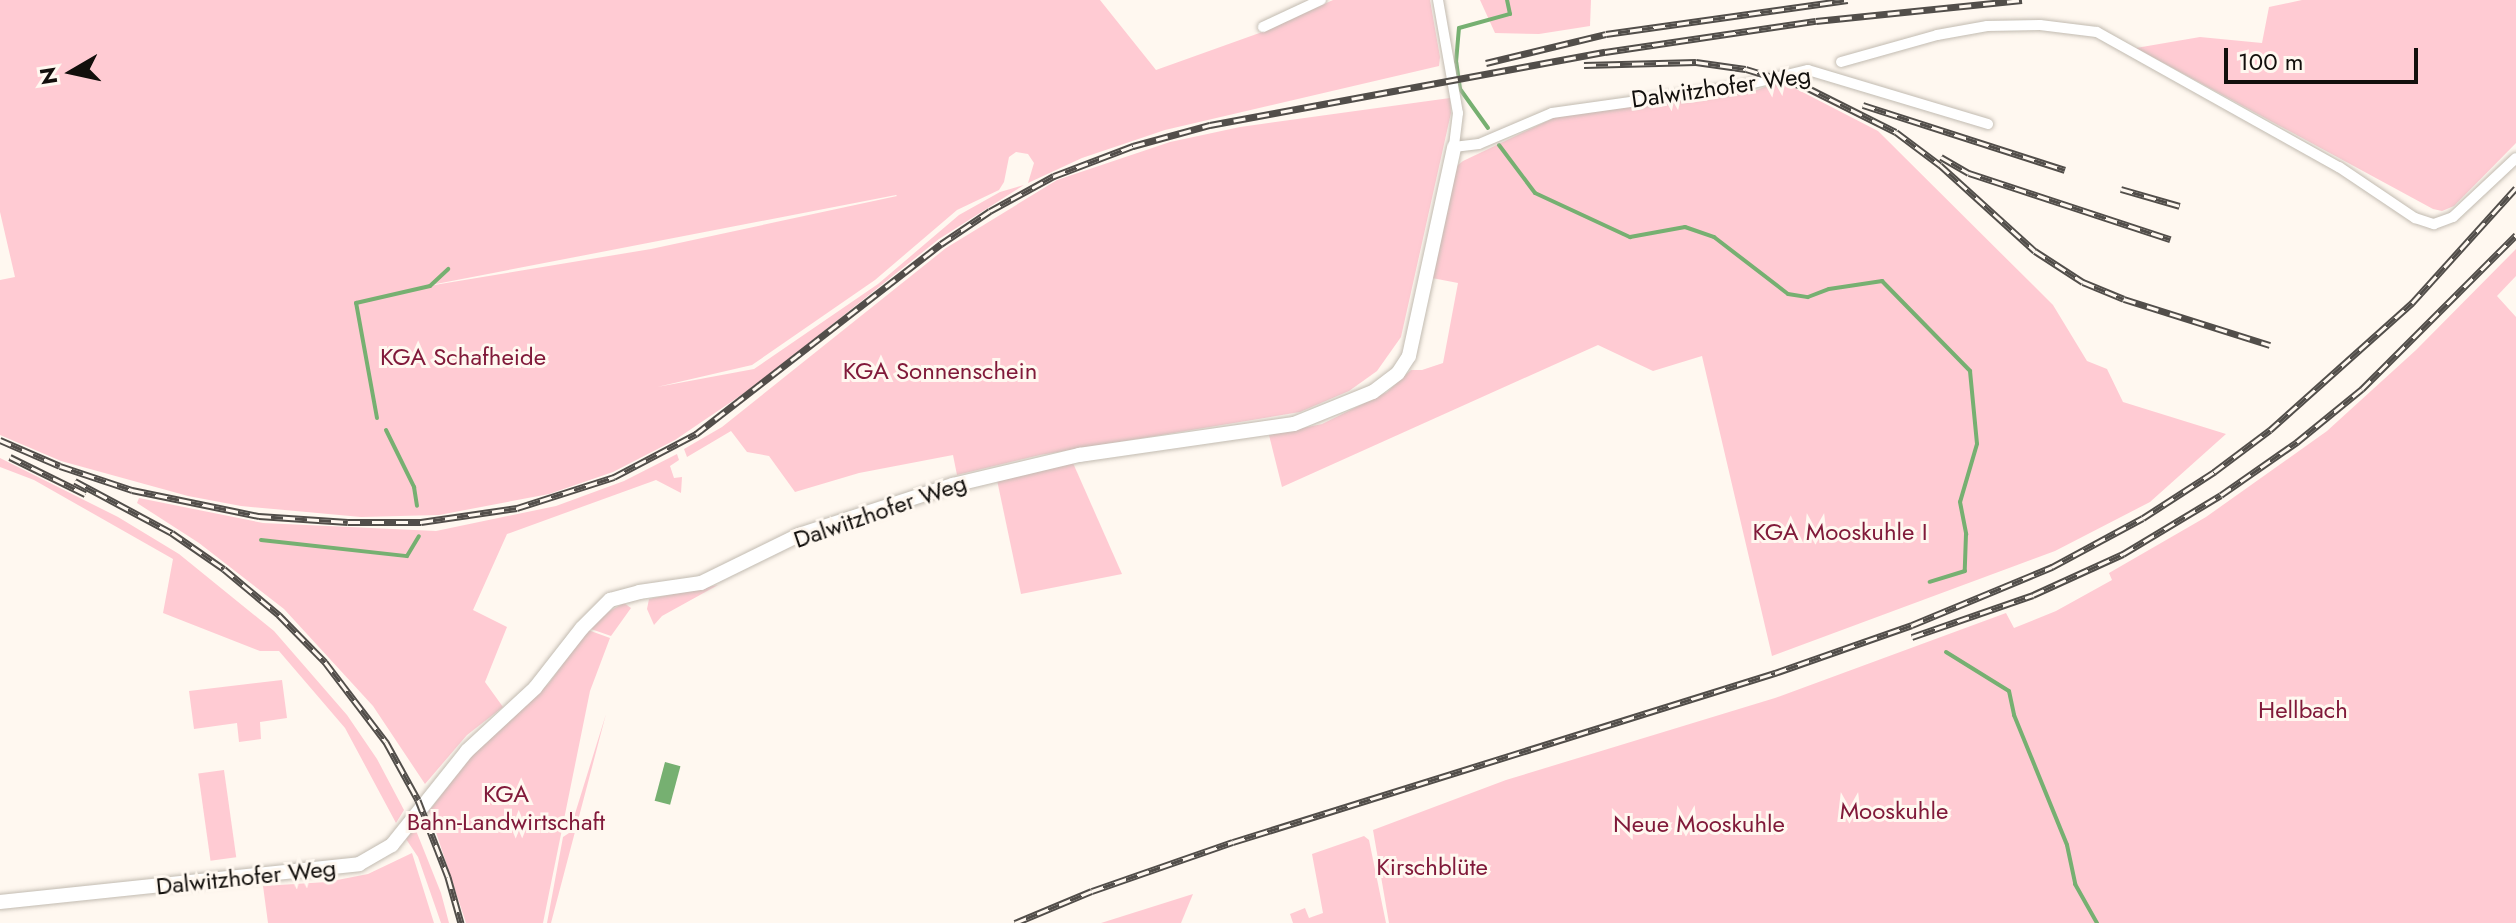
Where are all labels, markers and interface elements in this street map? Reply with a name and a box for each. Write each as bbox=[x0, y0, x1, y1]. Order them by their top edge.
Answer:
north arrow bbox=[32, 32, 112, 112]
scale bar bbox=[2228, 32, 2422, 82]
text: 100 m bbox=[2238, 44, 2304, 79]
street label: Dalwitzhofer Weg bbox=[1629, 60, 1813, 114]
text: N bbox=[31, 65, 65, 87]
park label: KGA Schafheide bbox=[380, 343, 546, 371]
park label: KGA Sonnenschein bbox=[843, 357, 1037, 385]
street label: Dalwitzhofer Weg bbox=[790, 468, 970, 554]
park label: KGA Mooskuhle I bbox=[1752, 518, 1928, 546]
park label: Hellbach bbox=[2258, 696, 2348, 724]
park label: KGA Bahn-Landwirtschaft bbox=[407, 780, 605, 836]
park label: Mooskuhle bbox=[1840, 797, 1948, 825]
park label: Neue Mooskuhle bbox=[1613, 810, 1785, 838]
street label: Dalwitzhofer Weg bbox=[154, 853, 338, 901]
park label: Kirschblüte bbox=[1376, 853, 1488, 881]

